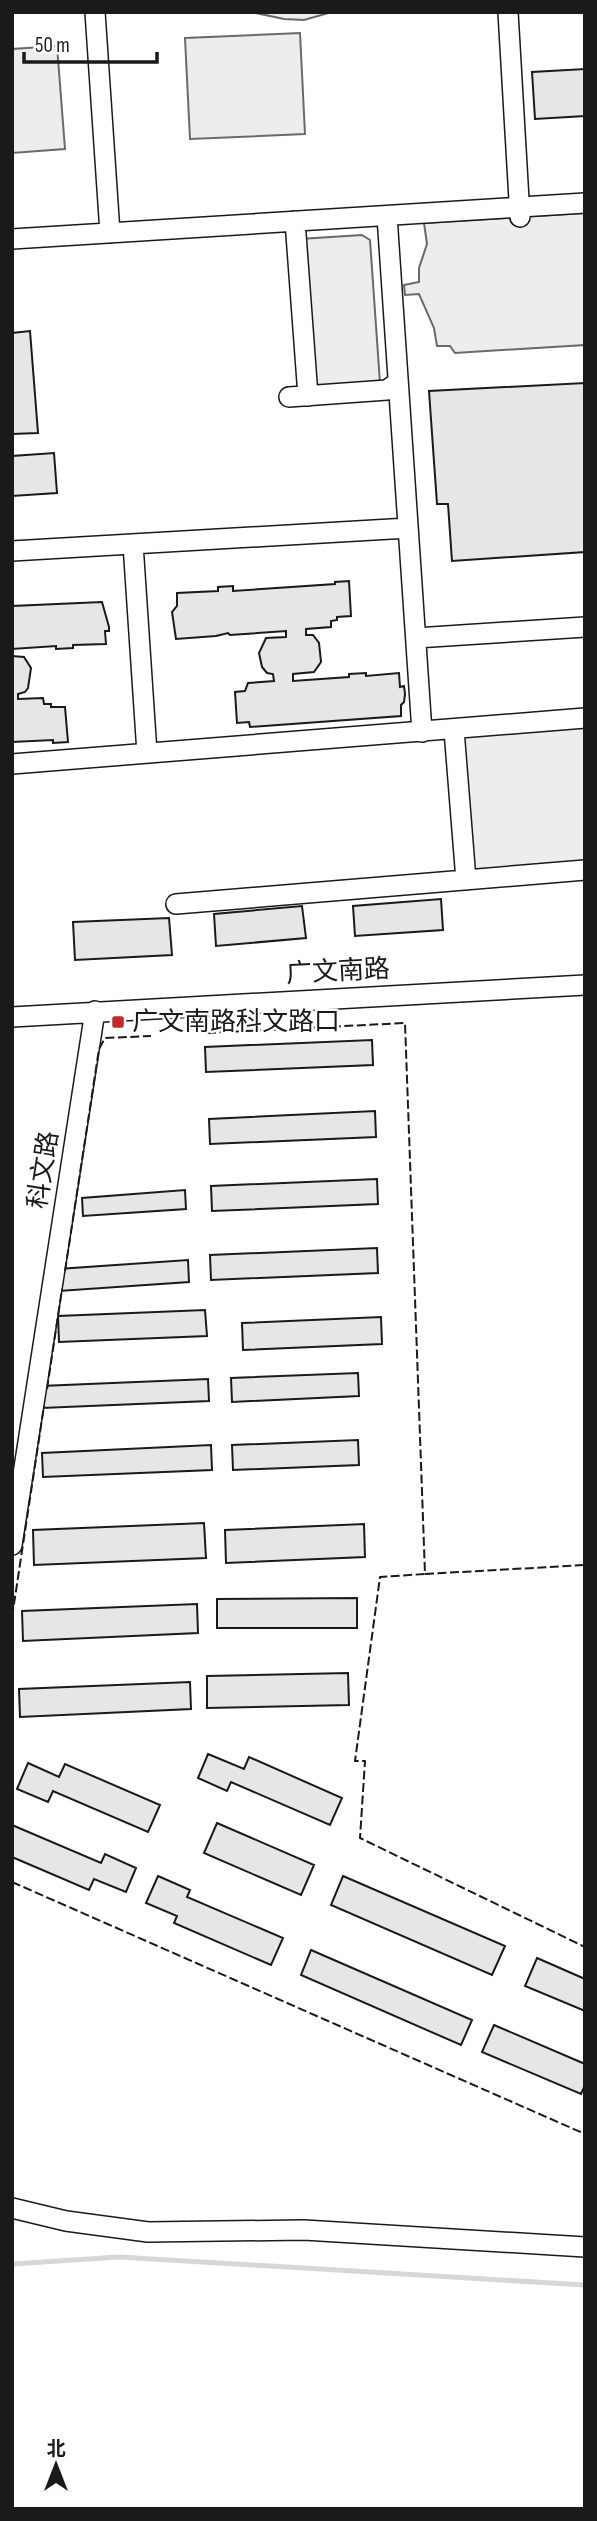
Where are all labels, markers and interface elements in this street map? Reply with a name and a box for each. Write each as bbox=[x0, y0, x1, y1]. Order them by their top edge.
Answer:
scale bar bbox=[24, 21, 158, 65]
text: 50 m bbox=[35, 33, 70, 58]
street label: 广文南路 bbox=[285, 954, 391, 990]
place label: 广文南路科文路口 bbox=[132, 1007, 340, 1038]
marker: 广文南路科文路口 bbox=[110, 1014, 126, 1030]
street label: 科文路 bbox=[23, 1129, 65, 1211]
north arrow bbox=[21, 2430, 91, 2500]
text: 北 bbox=[46, 2438, 66, 2461]

